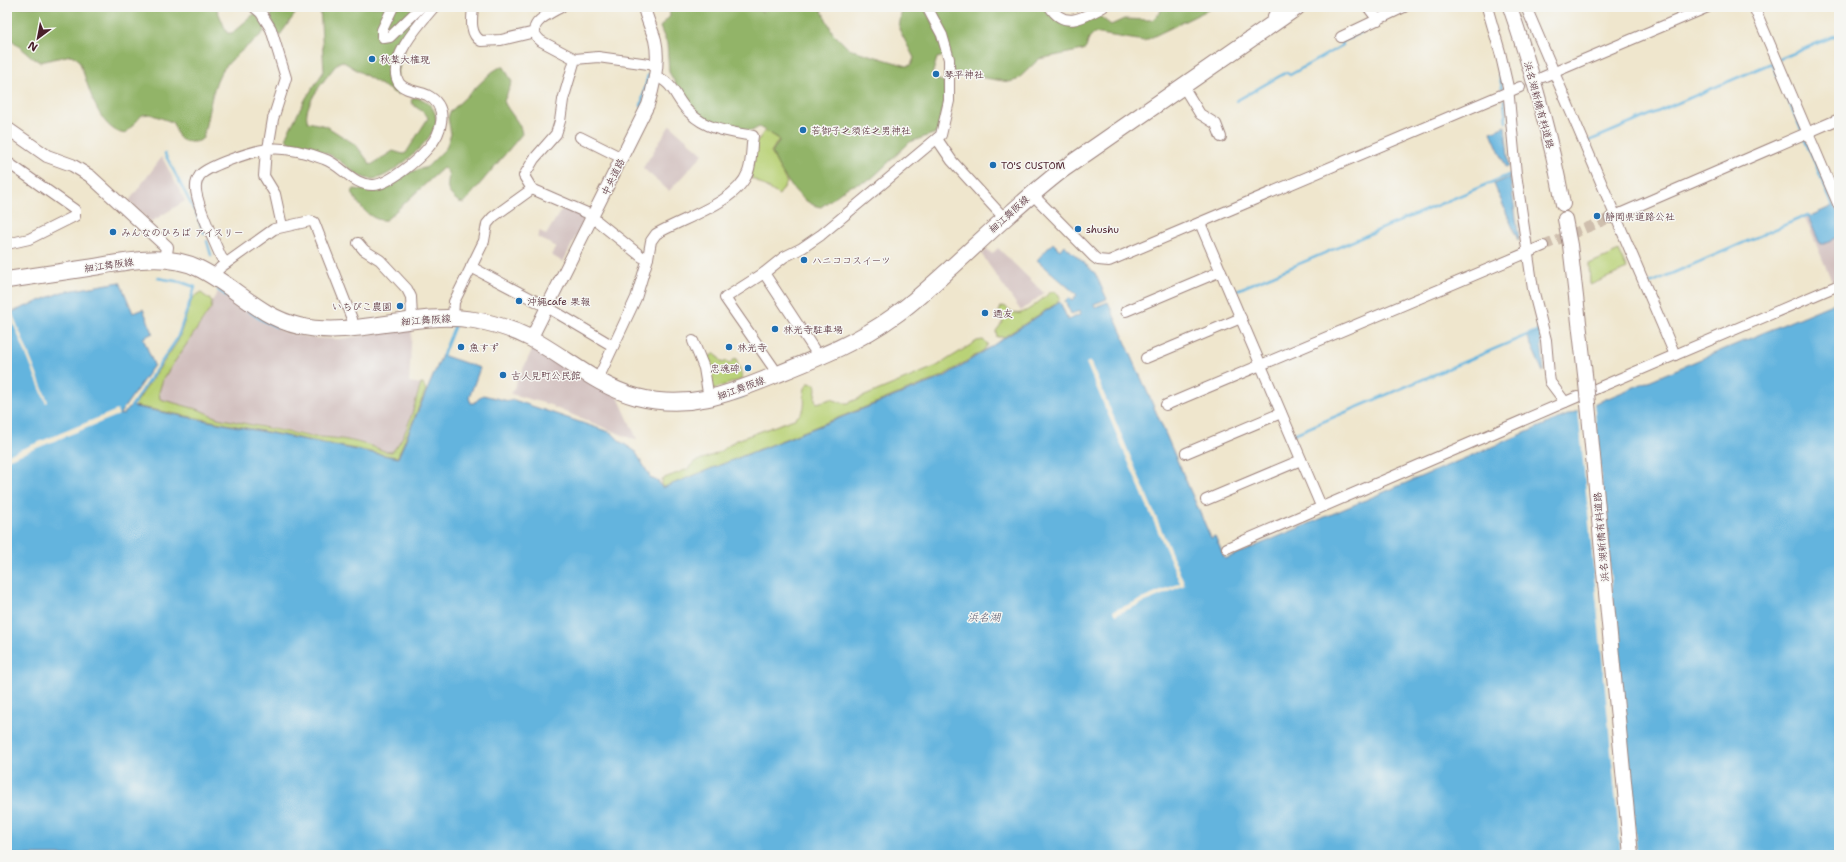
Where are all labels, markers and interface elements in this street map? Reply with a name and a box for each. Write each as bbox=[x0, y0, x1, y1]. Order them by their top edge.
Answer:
north arrow bbox=[18, 18, 58, 58]
text: N bbox=[25, 37, 41, 55]
place label: 秋葉大権現 bbox=[380, 53, 430, 66]
marker: 秋葉大権現 bbox=[367, 54, 377, 64]
street label: 浜名湖新橋有料道路 bbox=[1521, 60, 1557, 150]
place label: 琴平神社 bbox=[944, 68, 984, 81]
marker: 琴平神社 bbox=[931, 69, 941, 79]
place label: 若御子之須佐之男神社 bbox=[811, 124, 911, 137]
marker: 若御子之須佐之男神社 bbox=[798, 125, 808, 135]
street label: 中央道路 bbox=[598, 156, 628, 198]
place label: TO'S CUSTOM bbox=[1001, 159, 1066, 172]
marker: TO'S CUSTOM bbox=[988, 160, 998, 170]
street label: 細江舞阪線 bbox=[986, 192, 1032, 236]
place label: 静岡県道路公社 bbox=[1605, 210, 1675, 223]
marker: 静岡県道路公社 bbox=[1592, 211, 1602, 221]
place label: shushu bbox=[1086, 223, 1119, 236]
marker: shushu bbox=[1073, 224, 1083, 234]
place label: みんなのひろば アイスリー bbox=[121, 226, 243, 239]
marker: みんなのひろば アイスリー bbox=[108, 227, 118, 237]
place label: ハニココスイーツ bbox=[812, 254, 891, 267]
street label: 細江舞阪線 bbox=[83, 255, 135, 275]
marker: ハニココスイーツ bbox=[799, 255, 809, 265]
place label: 沖縄cafe 果報 bbox=[527, 295, 590, 308]
marker: 沖縄cafe 果報 bbox=[514, 296, 524, 306]
place label: いちびこ農園 bbox=[332, 300, 392, 313]
marker: いちびこ農園 bbox=[395, 301, 405, 311]
place label: 通友 bbox=[993, 307, 1013, 320]
marker: 通友 bbox=[980, 308, 990, 318]
street label: 細江舞阪線 bbox=[401, 312, 451, 328]
place label: 林光寺駐車場 bbox=[783, 323, 843, 336]
marker: 林光寺駐車場 bbox=[770, 324, 780, 334]
place label: 魚すず bbox=[469, 341, 499, 354]
place label: 林光寺 bbox=[737, 341, 767, 354]
marker: 魚すず bbox=[456, 342, 466, 352]
marker: 林光寺 bbox=[724, 342, 734, 352]
place label: 忠魂碑 bbox=[710, 362, 740, 375]
marker: 忠魂碑 bbox=[743, 363, 753, 373]
place label: 古人見町公民館 bbox=[511, 369, 581, 382]
marker: 古人見町公民館 bbox=[498, 370, 508, 380]
street label: 細江舞阪線 bbox=[715, 373, 767, 403]
street label: 浜名湖新橋有料道路 bbox=[1591, 492, 1611, 582]
water label: 浜名湖 bbox=[968, 610, 1001, 625]

